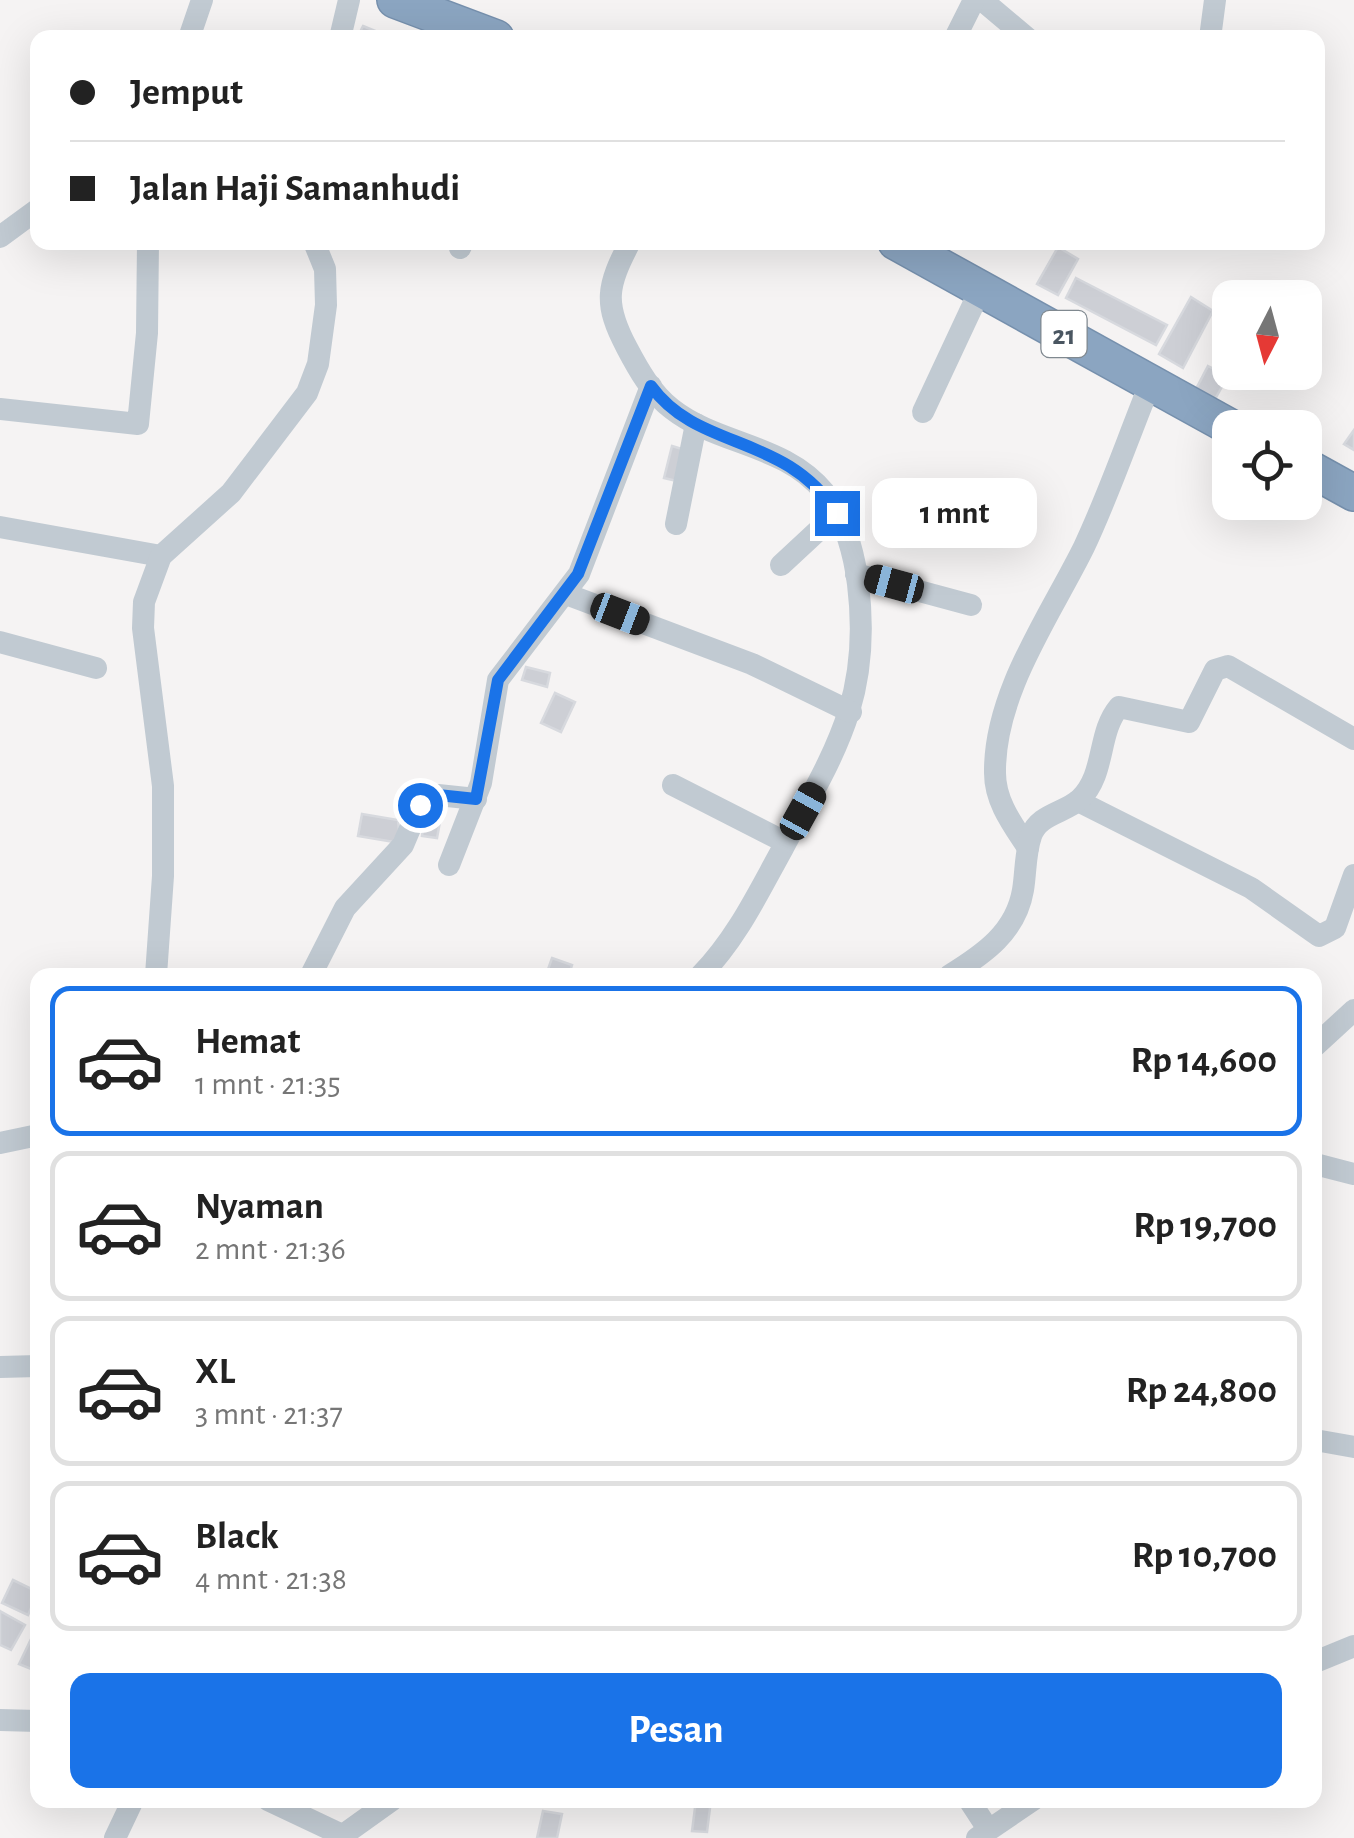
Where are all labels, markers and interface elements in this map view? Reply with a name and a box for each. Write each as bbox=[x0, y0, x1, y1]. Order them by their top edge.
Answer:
text: Jemput bbox=[130, 74, 243, 112]
text: Jalan Haji Samanhudi bbox=[130, 170, 460, 208]
north arrow bbox=[1212, 280, 1322, 390]
map controls bbox=[1212, 280, 1322, 520]
road number: 21 bbox=[1042, 311, 1086, 357]
button: locate bbox=[1212, 410, 1322, 520]
callout: 1 mnt bbox=[872, 478, 1037, 548]
route end bbox=[815, 491, 860, 536]
text: 1 mnt bbox=[920, 497, 989, 529]
car bbox=[861, 562, 927, 606]
car bbox=[587, 589, 653, 639]
car bbox=[775, 777, 831, 845]
route start bbox=[398, 783, 443, 828]
icon: car bbox=[75, 1016, 165, 1106]
text: Hemat bbox=[195, 1023, 300, 1061]
text: Rp 14,600 bbox=[1130, 1042, 1277, 1080]
text: 1 mnt · 21:35 bbox=[195, 1068, 341, 1100]
icon: car bbox=[75, 1181, 165, 1271]
text: Nyaman bbox=[195, 1188, 324, 1226]
text: Rp 19,700 bbox=[1133, 1207, 1277, 1245]
text: 2 mnt · 21:36 bbox=[195, 1233, 346, 1265]
icon: car bbox=[75, 1346, 165, 1436]
text: XL bbox=[195, 1353, 235, 1391]
text: Rp 24,800 bbox=[1126, 1372, 1277, 1410]
text: 3 mnt · 21:37 bbox=[195, 1398, 343, 1430]
icon: car bbox=[75, 1511, 165, 1601]
text: Black bbox=[195, 1518, 279, 1556]
text: Rp 10,700 bbox=[1132, 1537, 1277, 1575]
text: 4 mnt · 21:38 bbox=[195, 1563, 347, 1595]
button: Pesan bbox=[70, 1673, 1282, 1788]

